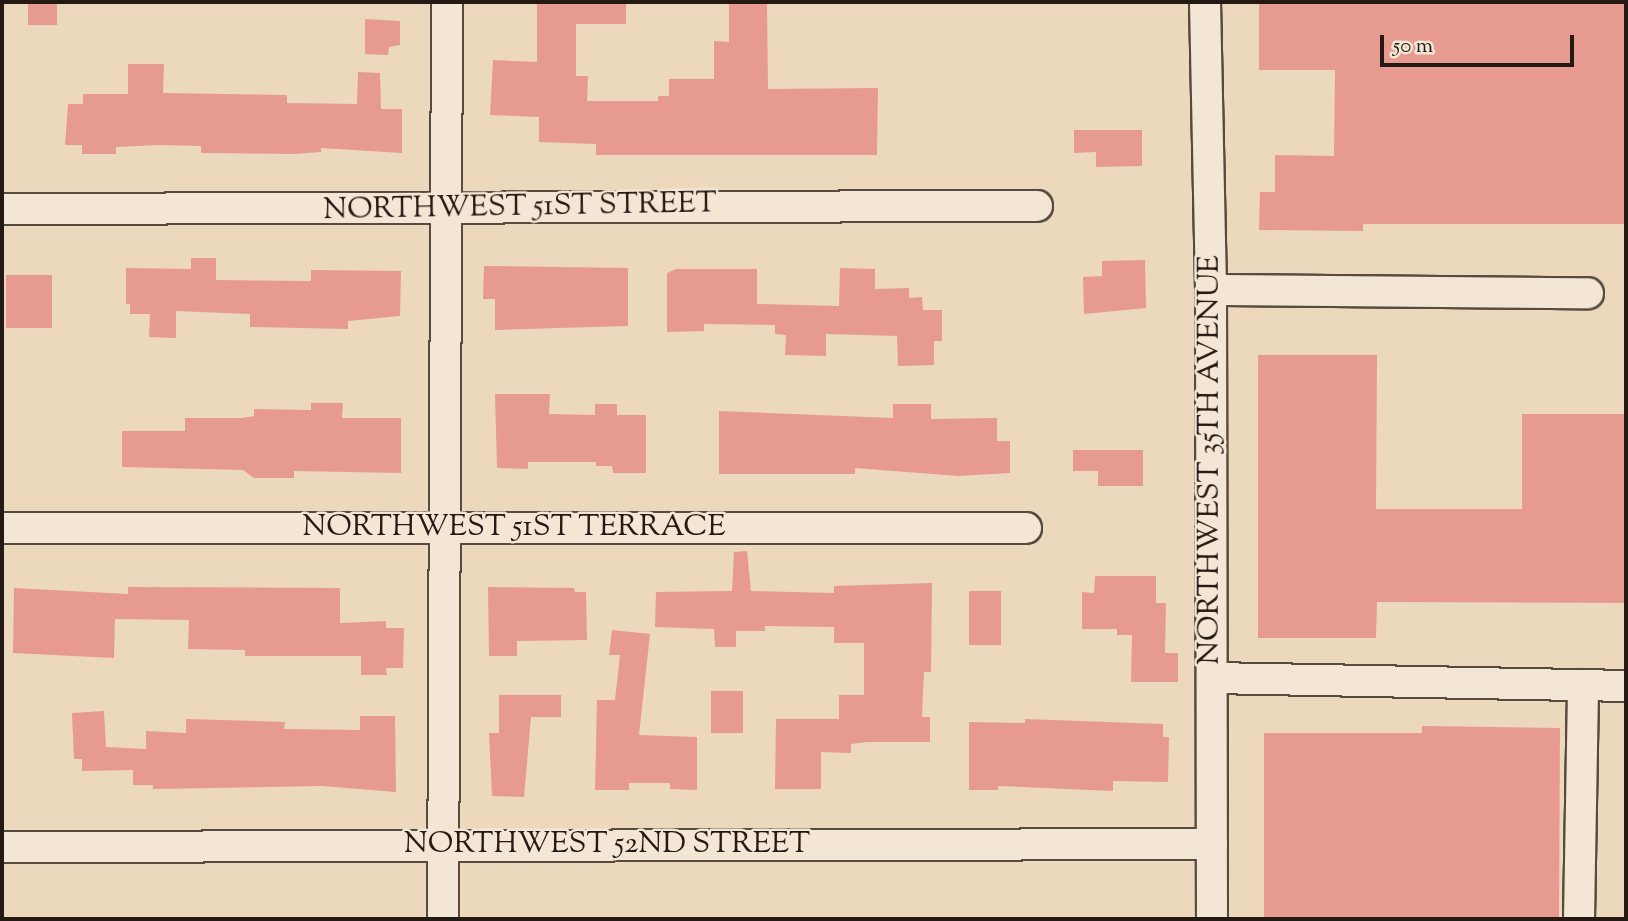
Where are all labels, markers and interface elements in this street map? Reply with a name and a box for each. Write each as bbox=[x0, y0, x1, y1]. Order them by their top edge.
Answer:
scale bar bbox=[1383, 21, 1577, 65]
text: 50 m bbox=[1393, 32, 1433, 62]
street label: NORTHWEST 51ST STREET bbox=[323, 187, 717, 229]
street label: NORTHWEST 35TH AVENUE bbox=[1193, 255, 1229, 665]
street label: NORTHWEST 51ST TERRACE bbox=[302, 510, 726, 546]
street label: NORTHWEST 52ND STREET bbox=[404, 827, 810, 863]

